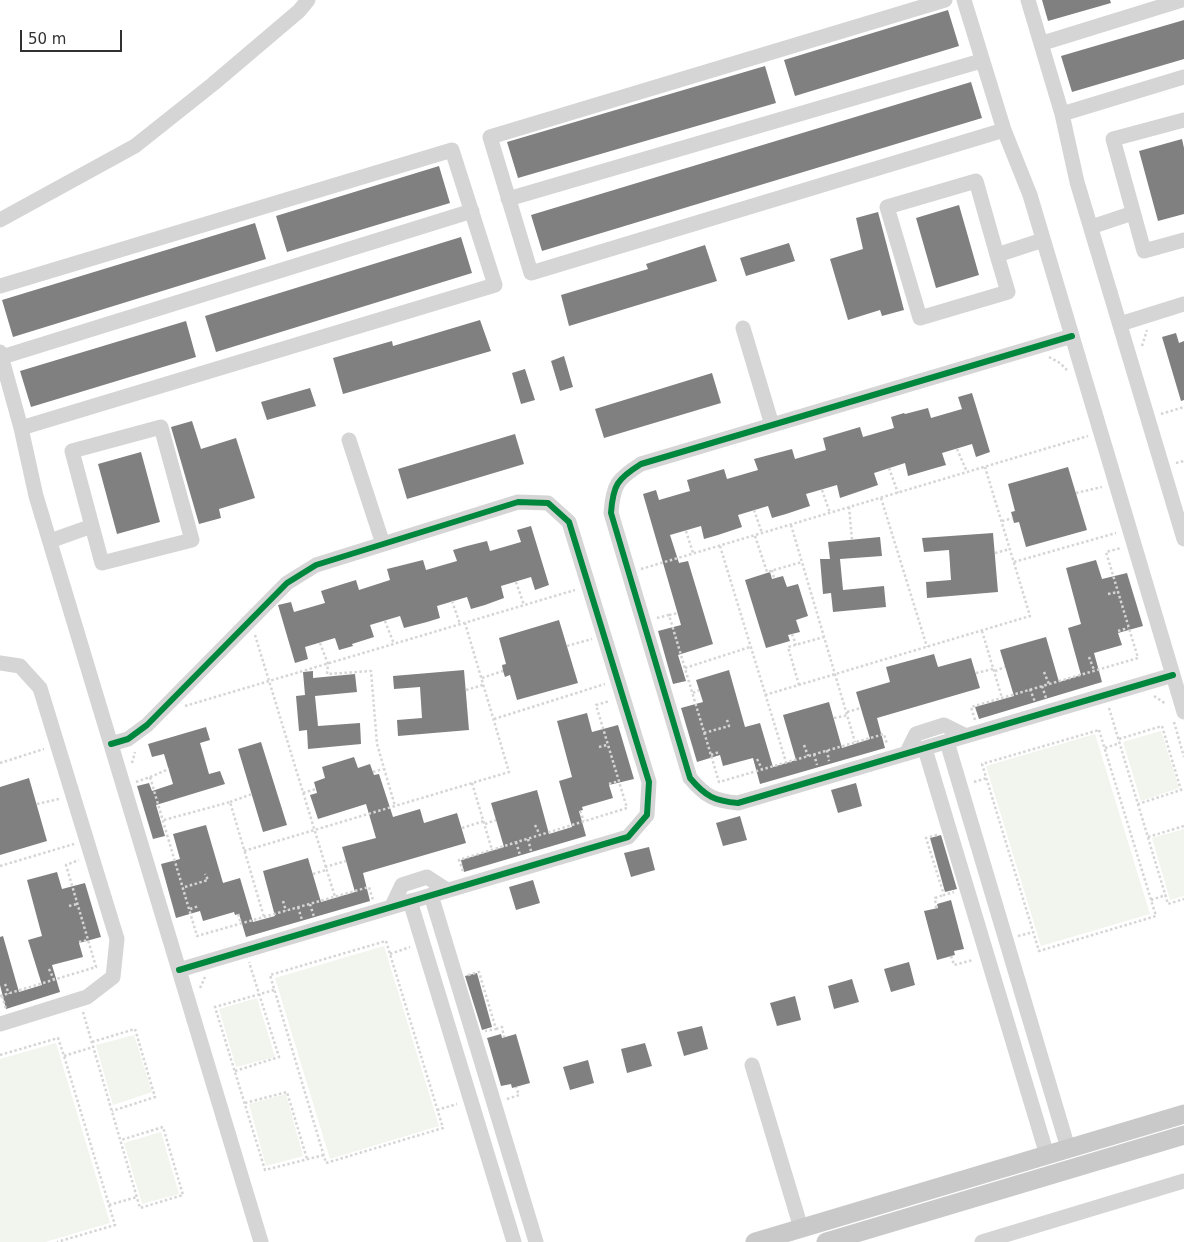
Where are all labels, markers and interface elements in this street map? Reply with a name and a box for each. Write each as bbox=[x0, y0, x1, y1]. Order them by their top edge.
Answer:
scale bar bbox=[22, 20, 125, 52]
text: 50 m bbox=[28, 30, 66, 48]

